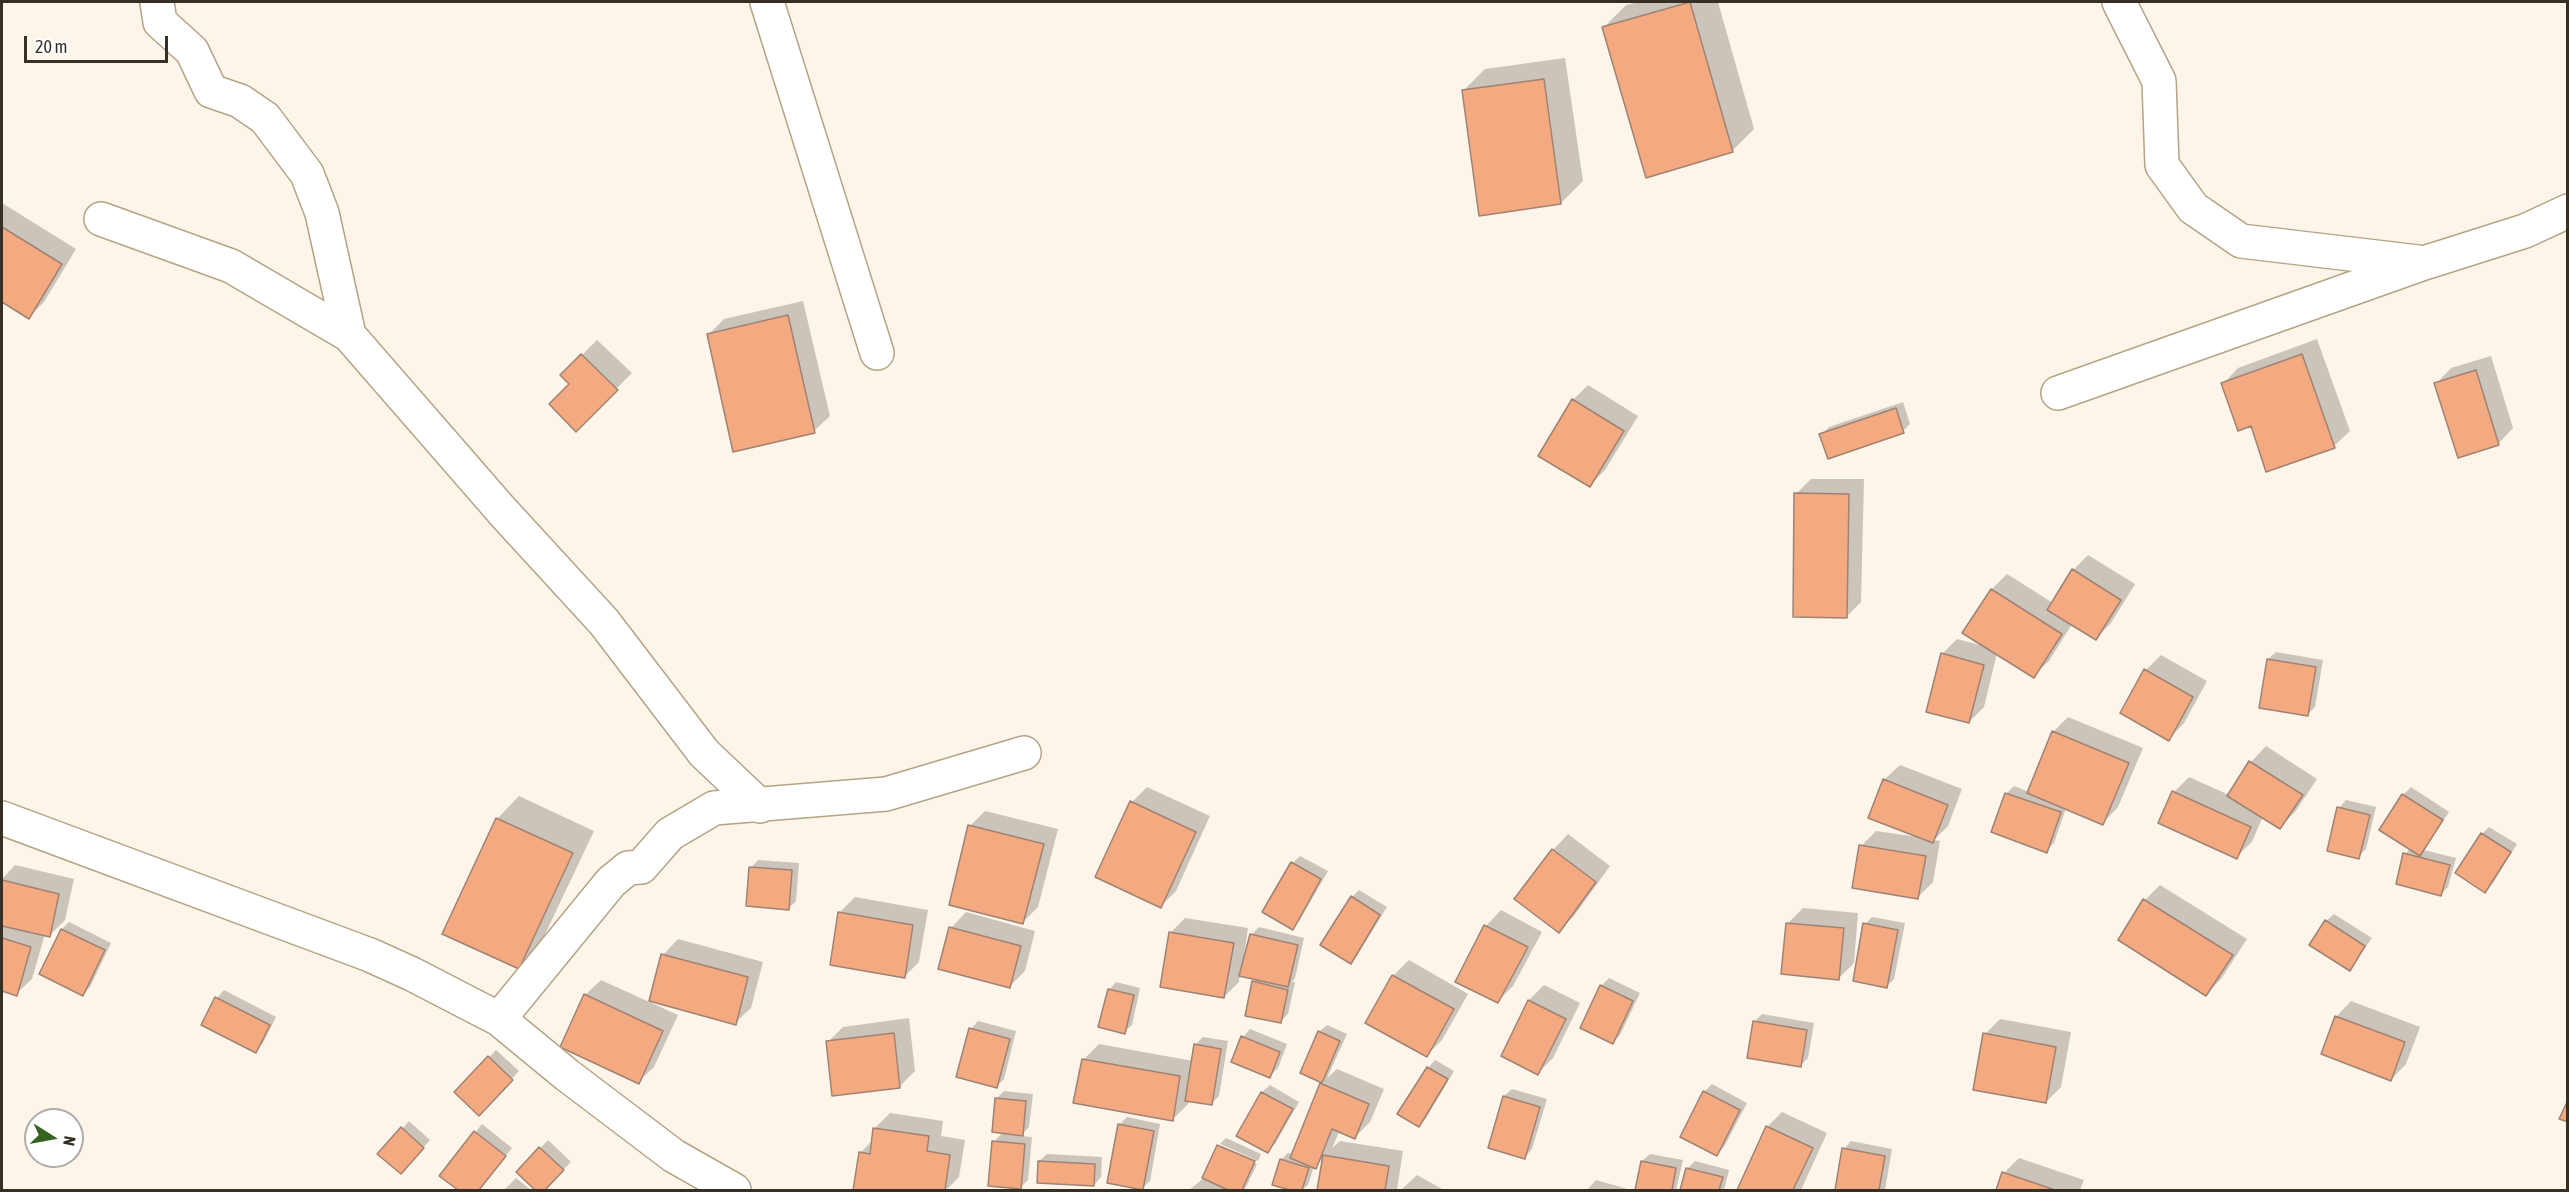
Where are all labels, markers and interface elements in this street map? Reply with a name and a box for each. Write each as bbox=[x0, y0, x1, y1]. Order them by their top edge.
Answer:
scale bar bbox=[27, 24, 171, 62]
text: 20 m bbox=[35, 36, 67, 57]
north arrow bbox=[24, 1108, 84, 1168]
text: N bbox=[60, 1135, 79, 1147]

